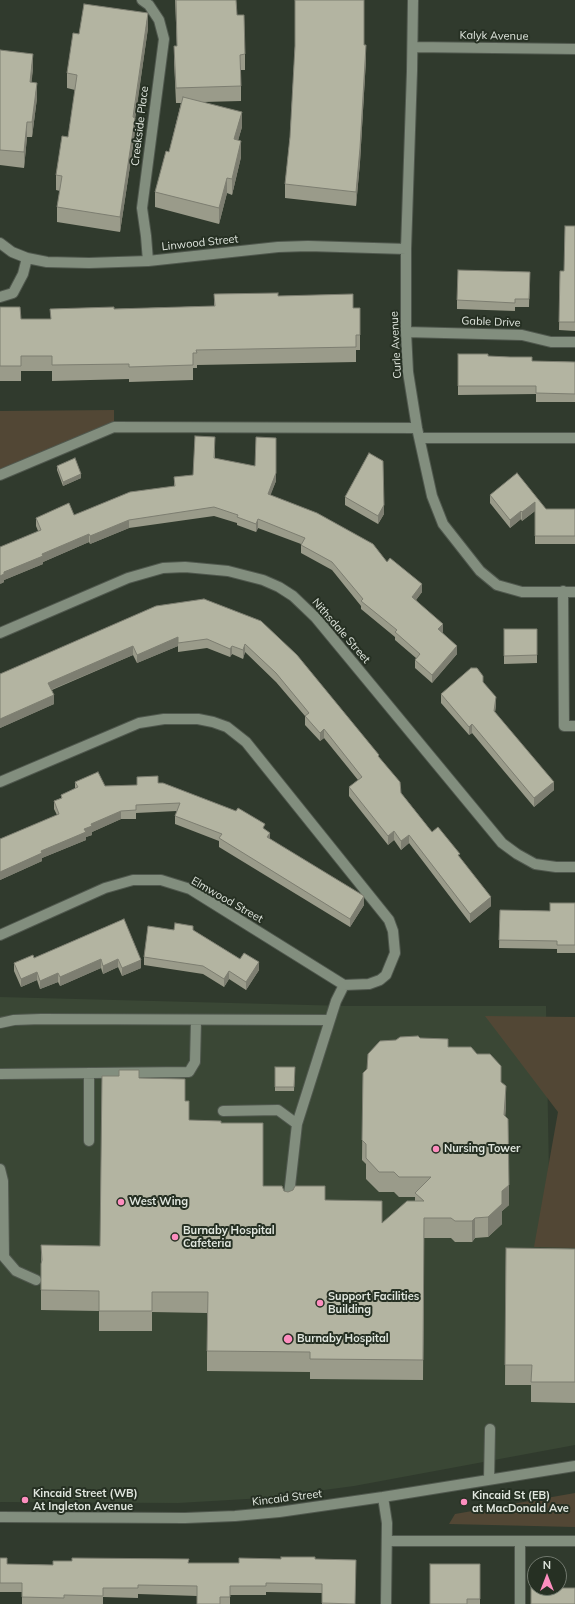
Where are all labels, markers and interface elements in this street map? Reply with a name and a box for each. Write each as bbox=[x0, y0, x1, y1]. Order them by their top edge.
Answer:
street label: Kalyk Avenue bbox=[459, 29, 529, 43]
street label: Creekside Place bbox=[129, 85, 151, 167]
street label: Linwood Street bbox=[161, 232, 239, 254]
street label: Curle Avenue bbox=[388, 311, 404, 379]
street label: Gable Drive bbox=[461, 314, 521, 330]
street label: Nithsdale Street bbox=[309, 596, 373, 666]
street label: Elmwood Street bbox=[189, 874, 265, 926]
place label: Nursing Tower bbox=[444, 1142, 520, 1156]
marker: Nursing Tower bbox=[431, 1144, 441, 1154]
place label: West Wing bbox=[129, 1195, 188, 1209]
marker: West Wing bbox=[116, 1197, 126, 1207]
place label: Burnaby Hospital Cafeteria bbox=[183, 1224, 275, 1250]
marker: Burnaby Hospital Cafeteria bbox=[170, 1232, 180, 1242]
place label: Support Facilities Building bbox=[328, 1290, 419, 1316]
marker: Support Facilities Building bbox=[315, 1298, 325, 1308]
place label: Burnaby Hospital bbox=[297, 1332, 389, 1346]
marker: Burnaby Hospital bbox=[282, 1333, 294, 1345]
place label: Kincaid Street (WB) At Ingleton Avenue bbox=[33, 1487, 138, 1513]
street label: Kincaid Street bbox=[251, 1487, 323, 1509]
place label: Kincaid St (EB) at MacDonald Ave bbox=[472, 1489, 569, 1515]
marker: Kincaid Street (WB) At Ingleton Avenue bbox=[20, 1495, 30, 1505]
marker: Kincaid St (EB) at MacDonald Ave bbox=[459, 1497, 469, 1507]
north arrow bbox=[527, 1556, 567, 1596]
text: N bbox=[543, 1558, 551, 1572]

